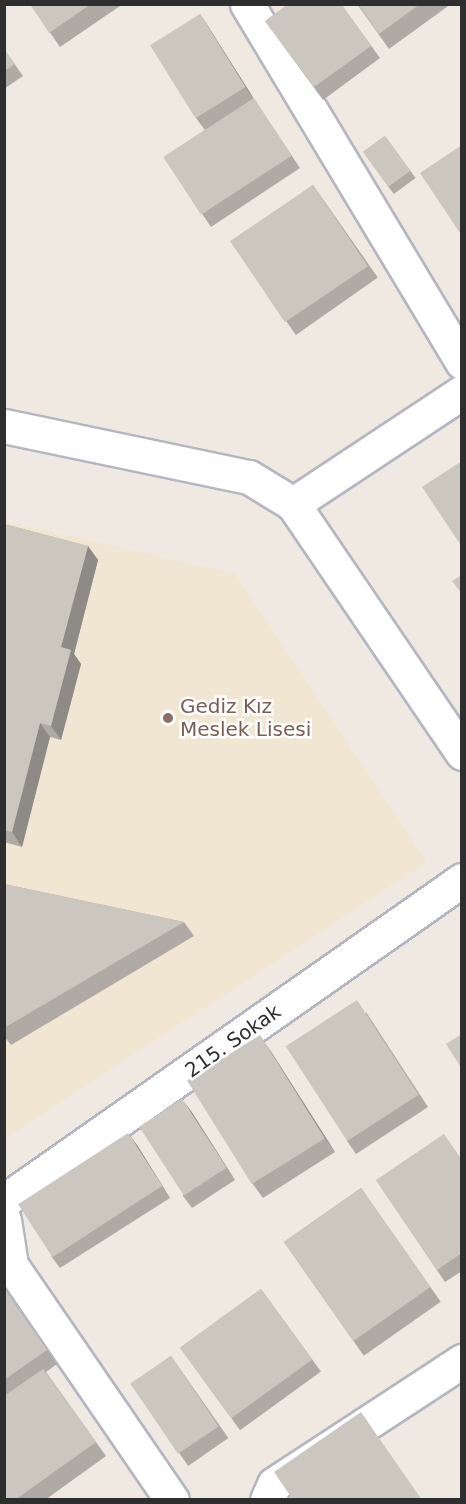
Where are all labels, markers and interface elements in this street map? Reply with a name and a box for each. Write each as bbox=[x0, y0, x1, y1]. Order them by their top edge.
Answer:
place label: Gediz Kız Meslek Lisesi bbox=[180, 694, 311, 741]
marker: Gediz Kız Meslek Lisesi bbox=[161, 711, 175, 725]
street label: 215. Sokak bbox=[181, 999, 285, 1083]

